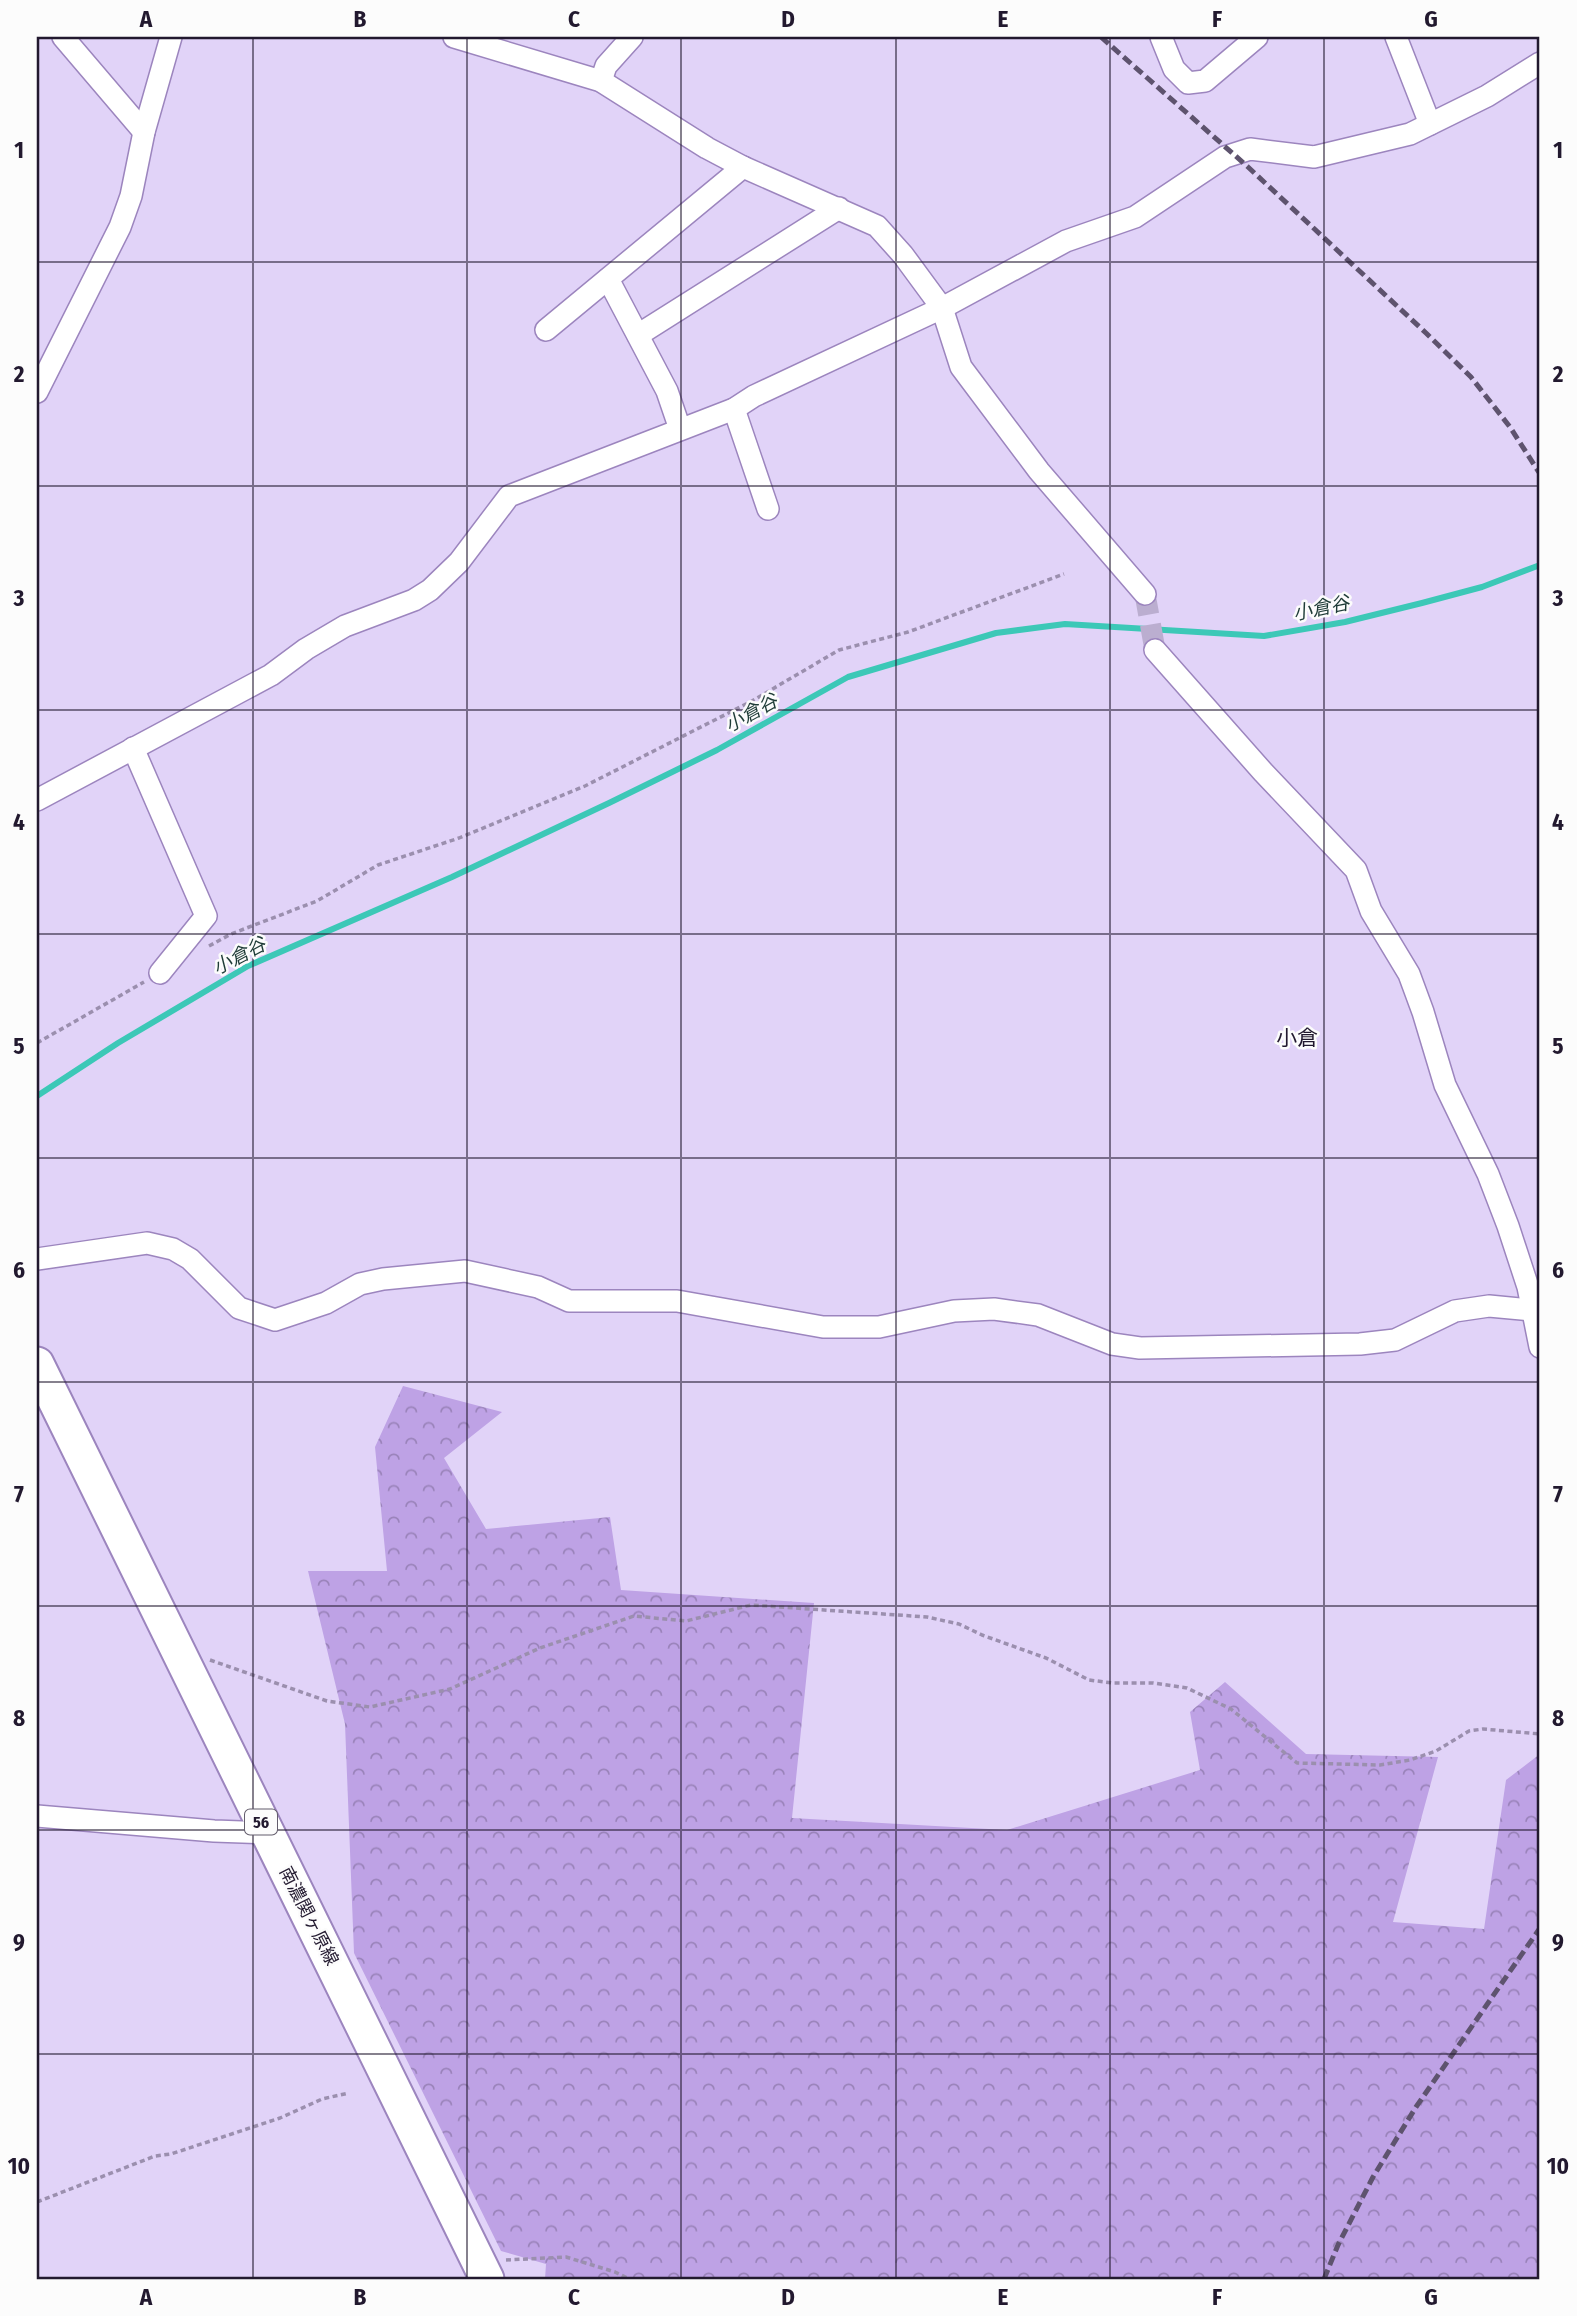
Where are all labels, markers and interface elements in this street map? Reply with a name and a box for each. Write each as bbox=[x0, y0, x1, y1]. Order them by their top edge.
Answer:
text: A bbox=[139, 5, 153, 33]
text: B bbox=[354, 5, 367, 33]
text: C bbox=[568, 5, 580, 33]
text: D bbox=[781, 5, 795, 33]
text: E bbox=[998, 5, 1009, 33]
text: F bbox=[1212, 5, 1222, 33]
text: G bbox=[1424, 5, 1438, 33]
text: 1 bbox=[14, 136, 24, 164]
text: 1 bbox=[1553, 136, 1563, 164]
text: 2 bbox=[13, 360, 25, 388]
text: 2 bbox=[1552, 360, 1564, 388]
text: 3 bbox=[13, 584, 25, 612]
text: 3 bbox=[1552, 584, 1564, 612]
water label: 小倉谷 bbox=[1291, 590, 1353, 625]
water label: 小倉谷 bbox=[720, 688, 783, 737]
text: 4 bbox=[13, 808, 25, 836]
text: 4 bbox=[1552, 808, 1564, 836]
water label: 小倉谷 bbox=[208, 932, 271, 980]
district label: 小倉 bbox=[1276, 1025, 1318, 1051]
text: 5 bbox=[13, 1032, 25, 1060]
text: 5 bbox=[1552, 1032, 1564, 1060]
text: 6 bbox=[13, 1256, 25, 1284]
text: 6 bbox=[1552, 1256, 1564, 1284]
text: 7 bbox=[14, 1480, 24, 1508]
text: 7 bbox=[1553, 1480, 1563, 1508]
text: 8 bbox=[13, 1704, 25, 1732]
text: 8 bbox=[1552, 1704, 1564, 1732]
road number: 56 bbox=[245, 1810, 277, 1834]
street label: 南濃関ヶ原線 bbox=[275, 1863, 343, 1969]
text: 9 bbox=[13, 1928, 25, 1956]
text: 9 bbox=[1552, 1928, 1564, 1956]
text: 10 bbox=[8, 2152, 30, 2180]
text: 10 bbox=[1547, 2152, 1569, 2180]
text: A bbox=[139, 2283, 153, 2311]
text: B bbox=[354, 2283, 367, 2311]
text: C bbox=[568, 2283, 580, 2311]
text: D bbox=[781, 2283, 795, 2311]
text: E bbox=[998, 2283, 1009, 2311]
text: F bbox=[1212, 2283, 1222, 2311]
text: G bbox=[1424, 2283, 1438, 2311]

